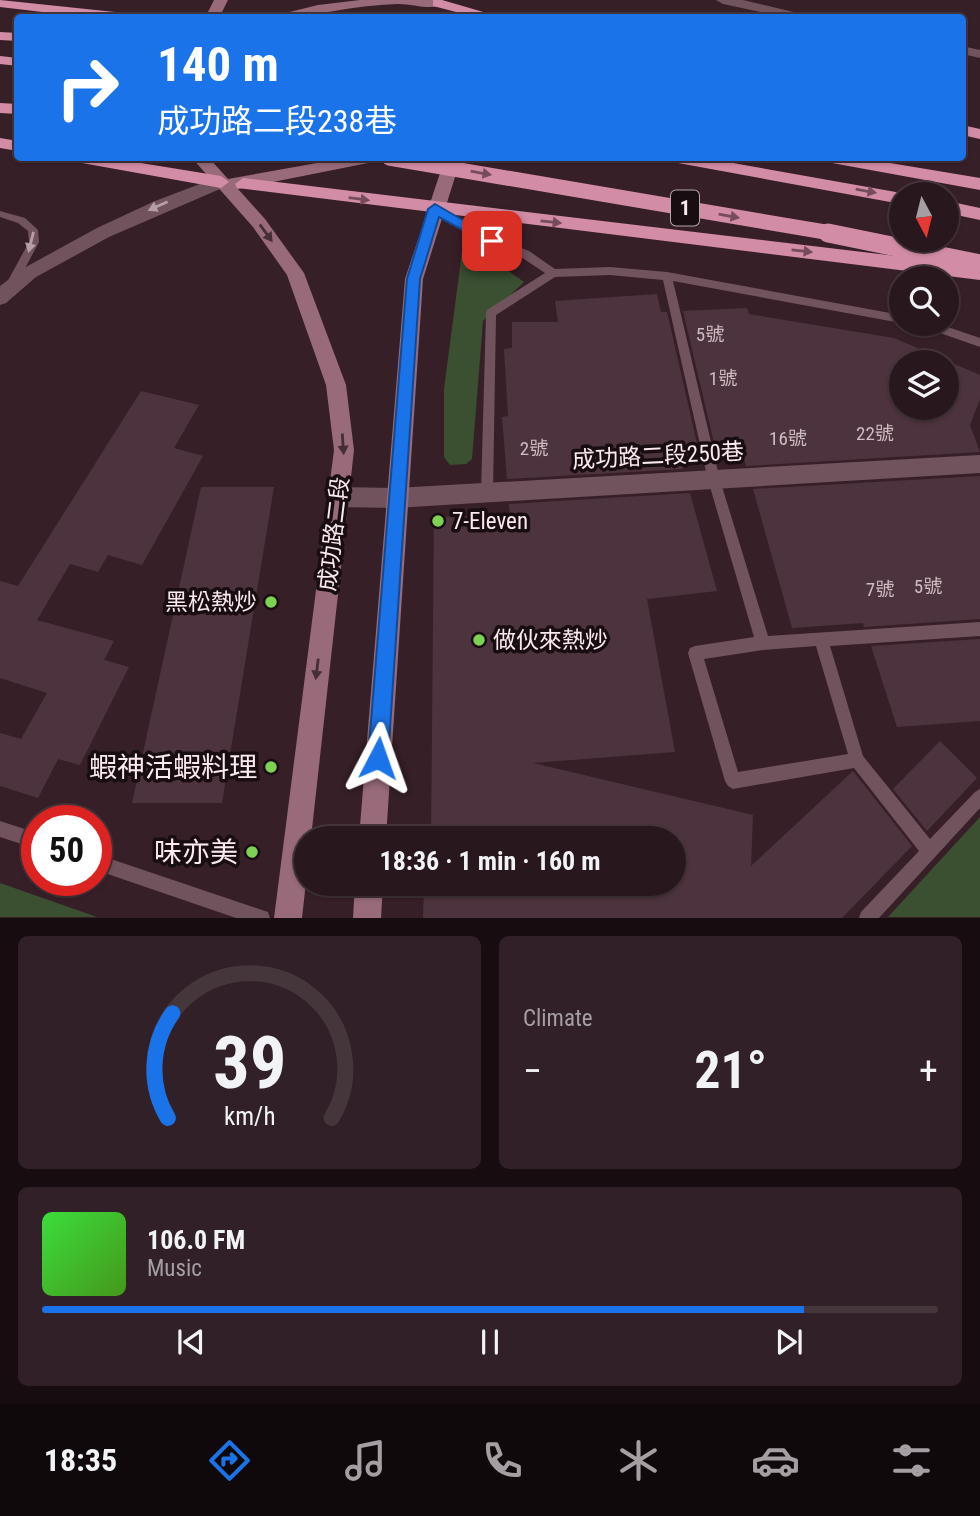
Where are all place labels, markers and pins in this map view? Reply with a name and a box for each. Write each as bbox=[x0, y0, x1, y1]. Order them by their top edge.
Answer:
pin bbox=[462, 211, 522, 271]
place label: 7-Eleven bbox=[452, 508, 528, 535]
marker: 7-Eleven bbox=[430, 513, 446, 529]
place label: 黑松熱炒 bbox=[165, 589, 257, 616]
marker: 黑松熱炒 bbox=[263, 594, 279, 610]
place label: 做伙來熱炒 bbox=[493, 627, 608, 654]
marker: 做伙來熱炒 bbox=[471, 632, 487, 648]
place label: 蝦神活蝦料理 bbox=[89, 751, 257, 784]
marker: 蝦神活蝦料理 bbox=[263, 759, 279, 775]
place label: 味亦美 bbox=[154, 836, 238, 869]
marker: 味亦美 bbox=[244, 844, 260, 860]

